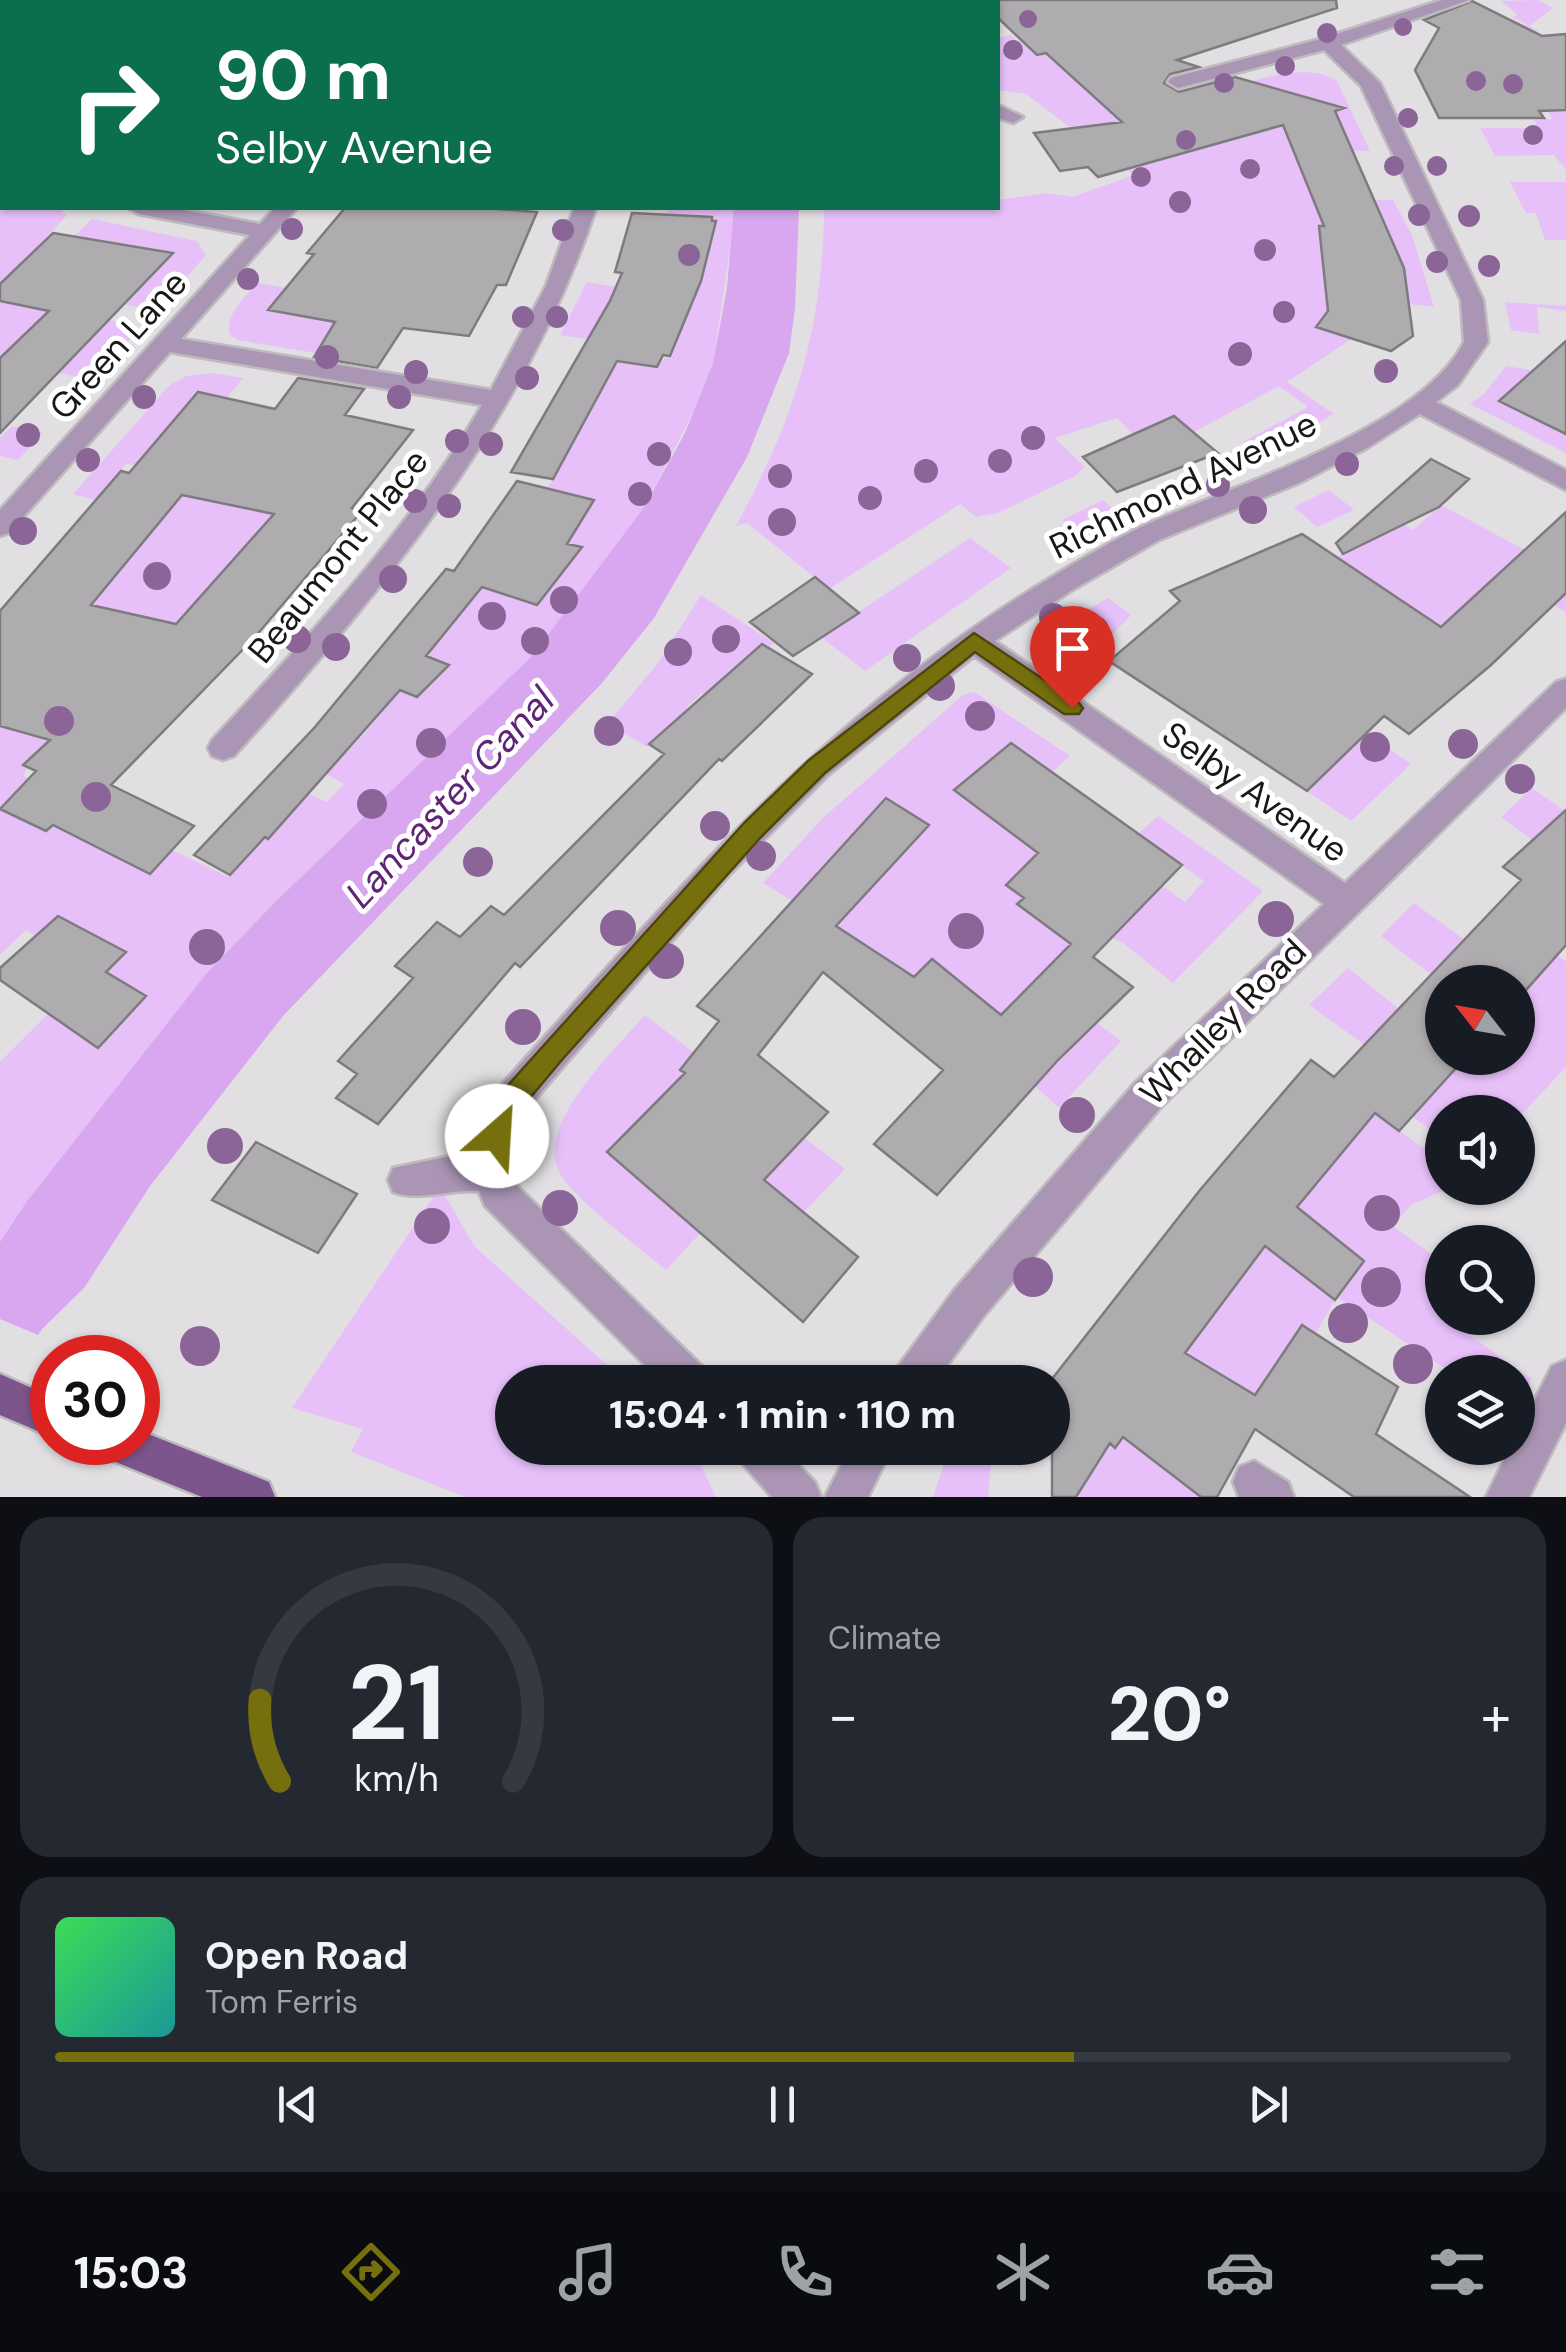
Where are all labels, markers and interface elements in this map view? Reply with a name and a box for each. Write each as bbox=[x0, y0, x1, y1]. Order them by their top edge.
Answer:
text: 90 m bbox=[215, 30, 391, 121]
icon: right bbox=[50, 40, 180, 170]
text: Selby Avenue bbox=[215, 118, 493, 177]
street label: Green Lane bbox=[39, 261, 197, 429]
street label: Richmond Avenue bbox=[1042, 400, 1324, 570]
street label: Beaumont Place bbox=[238, 440, 438, 672]
pin bbox=[1030, 606, 1115, 709]
icon: arrive bbox=[1045, 621, 1100, 676]
water label: Lancaster Canal bbox=[335, 676, 566, 918]
street label: Selby Avenue bbox=[1153, 711, 1357, 873]
street label: Whalley Road bbox=[1130, 929, 1316, 1115]
north arrow bbox=[1425, 965, 1535, 1075]
map controls bbox=[1425, 965, 1535, 1465]
position arrow bbox=[445, 1084, 549, 1188]
button: sound bbox=[1425, 1095, 1535, 1205]
button: search bbox=[1425, 1225, 1535, 1335]
speed limit sign: 30 bbox=[30, 1335, 160, 1465]
button: layers bbox=[1425, 1355, 1535, 1465]
text: 15:04 · 1 min · 110 m bbox=[609, 1390, 956, 1440]
text: Climate bbox=[828, 1617, 942, 1659]
text: 21 bbox=[348, 1636, 445, 1771]
text: 20° bbox=[1108, 1666, 1231, 1763]
text: − bbox=[828, 1680, 858, 1752]
text: + bbox=[1481, 1680, 1511, 1752]
text: km/h bbox=[354, 1756, 439, 1802]
text: Open Road bbox=[205, 1931, 408, 1981]
text: Tom Ferris bbox=[205, 1981, 358, 2023]
icon: previous bbox=[270, 2077, 325, 2132]
icon: pause bbox=[755, 2077, 810, 2132]
icon: next bbox=[1241, 2077, 1296, 2132]
icon: directions bbox=[336, 2237, 406, 2307]
icon: music bbox=[553, 2237, 623, 2307]
icon: phone bbox=[770, 2237, 840, 2307]
icon: climate bbox=[988, 2237, 1058, 2307]
icon: car bbox=[1205, 2237, 1275, 2307]
icon: filters bbox=[1422, 2237, 1492, 2307]
text: 15:03 bbox=[74, 2243, 188, 2302]

